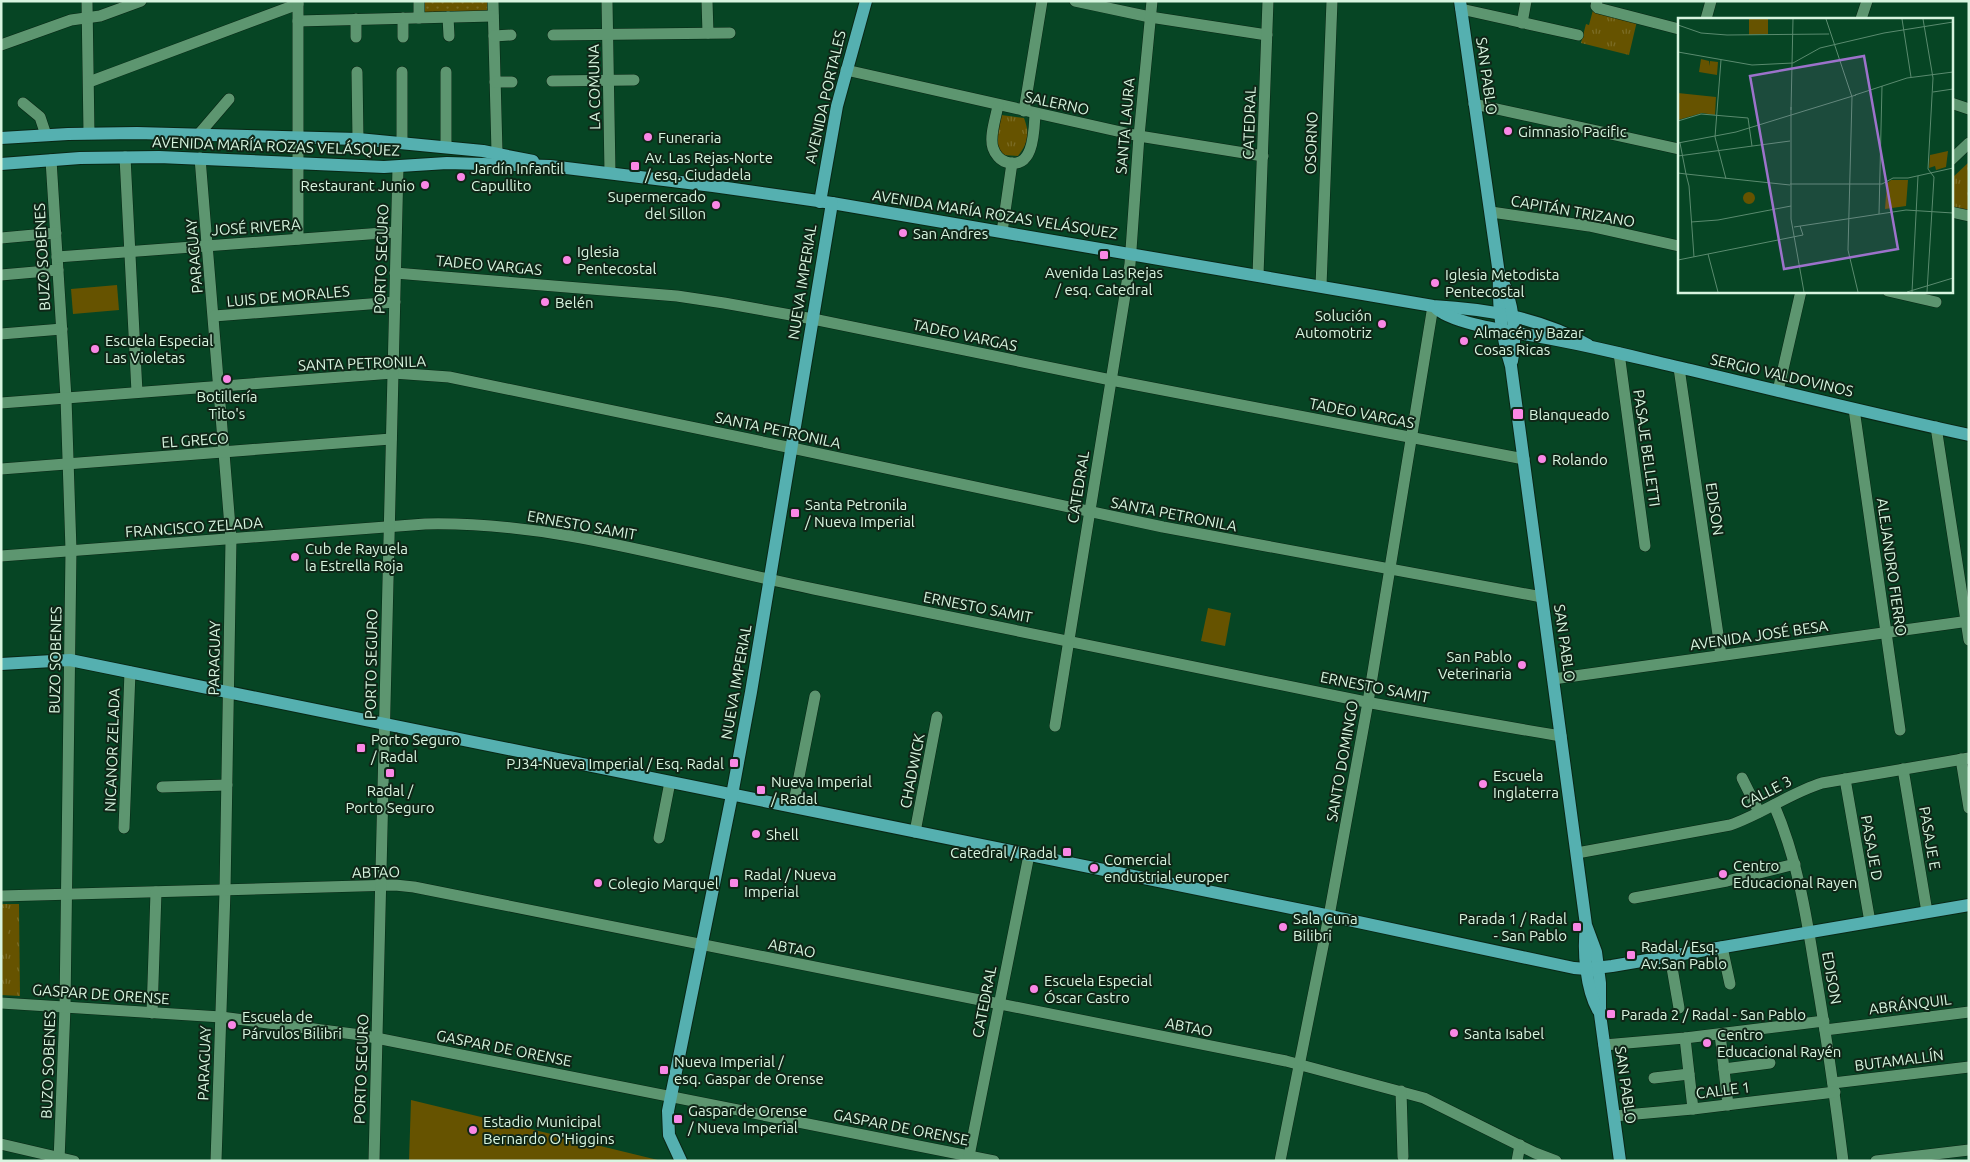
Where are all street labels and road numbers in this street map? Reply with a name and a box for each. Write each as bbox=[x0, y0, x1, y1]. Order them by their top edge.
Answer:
street label: AVENIDA PORTALES bbox=[801, 29, 849, 165]
street label: SAN PABLO bbox=[1473, 36, 1501, 116]
street label: LA COMUNA bbox=[585, 44, 603, 130]
street label: SANTA LAURA bbox=[1112, 77, 1138, 175]
street label: CATEDRAL bbox=[1239, 86, 1259, 160]
street label: SALERNO bbox=[1023, 88, 1091, 118]
street label: OSORNO bbox=[1301, 111, 1321, 175]
street label: AVENIDA MARÍA ROZAS VELÁSQUEZ bbox=[152, 133, 400, 159]
street label: AVENIDA MARÍA ROZAS VELÁSQUEZ bbox=[871, 186, 1119, 242]
street label: CAPITÁN TRIZANO bbox=[1510, 192, 1636, 230]
street label: BUZO SOBENES bbox=[31, 203, 53, 311]
street label: PORTO SEGURO bbox=[371, 204, 391, 314]
street label: JOSÉ RIVERA bbox=[211, 215, 301, 239]
street label: PARAGUAY bbox=[182, 218, 206, 294]
street label: NUEVA IMPERIAL bbox=[785, 223, 820, 341]
street label: TADEO VARGAS bbox=[435, 252, 543, 278]
street label: LUIS DE MORALES bbox=[226, 282, 350, 310]
street label: TADEO VARGAS bbox=[911, 316, 1019, 354]
street label: SERGIO VALDOVINOS bbox=[1709, 350, 1855, 400]
street label: SANTA PETRONILA bbox=[298, 352, 427, 374]
street label: PASAJE BELLETTI bbox=[1630, 388, 1664, 508]
street label: TADEO VARGAS bbox=[1308, 394, 1416, 432]
street label: SANTA PETRONILA bbox=[714, 408, 843, 452]
street label: EL GRECO bbox=[161, 429, 229, 451]
street label: CATEDRAL bbox=[1064, 449, 1092, 524]
street label: EDISON bbox=[1703, 482, 1727, 536]
street label: SANTA PETRONILA bbox=[1110, 493, 1239, 535]
street label: ALEJANDRO FIERRO bbox=[1874, 497, 1910, 637]
street label: ERNESTO SAMIT bbox=[526, 507, 639, 543]
street label: FRANCISCO ZELADA bbox=[125, 514, 264, 540]
street label: ERNESTO SAMIT bbox=[922, 588, 1035, 626]
street label: SAN PABLO bbox=[1551, 603, 1579, 683]
street label: BUZO SOBENES bbox=[46, 606, 64, 714]
street label: PORTO SEGURO bbox=[362, 609, 380, 719]
street label: AVENIDA JOSÉ BESA bbox=[1689, 617, 1829, 653]
street label: PARAGUAY bbox=[205, 620, 223, 696]
street label: NUEVA IMPERIAL bbox=[718, 623, 755, 741]
street label: ERNESTO SAMIT bbox=[1319, 668, 1432, 706]
street label: NICANOR ZELADA bbox=[101, 688, 123, 812]
street label: SANTO DOMINGO bbox=[1323, 699, 1361, 823]
street label: CHADWICK bbox=[896, 732, 928, 810]
street label: CALLE 3 bbox=[1738, 772, 1794, 812]
street label: PASAJE E bbox=[1916, 805, 1944, 871]
street label: PASAJE D bbox=[1858, 814, 1886, 882]
street label: ABTAO bbox=[352, 863, 400, 881]
street label: ABTAO bbox=[767, 935, 817, 961]
street label: EDISON bbox=[1819, 950, 1845, 1006]
street label: CATEDRAL bbox=[969, 964, 999, 1039]
street label: GASPAR DE ORENSE bbox=[32, 981, 170, 1007]
street label: ABRÁNQUIL bbox=[1868, 990, 1953, 1017]
street label: BUZO SOBENES bbox=[38, 1011, 58, 1119]
street label: PORTO SEGURO bbox=[351, 1014, 371, 1124]
street label: ABTAO bbox=[1164, 1014, 1214, 1040]
street label: PARAGUAY bbox=[194, 1025, 214, 1101]
street label: GASPAR DE ORENSE bbox=[435, 1027, 573, 1069]
street label: SAN PABLO bbox=[1612, 1045, 1640, 1125]
street label: BUTAMALLÍN bbox=[1853, 1046, 1945, 1074]
street label: CALLE 1 bbox=[1695, 1078, 1751, 1102]
street label: GASPAR DE ORENSE bbox=[832, 1106, 970, 1148]

